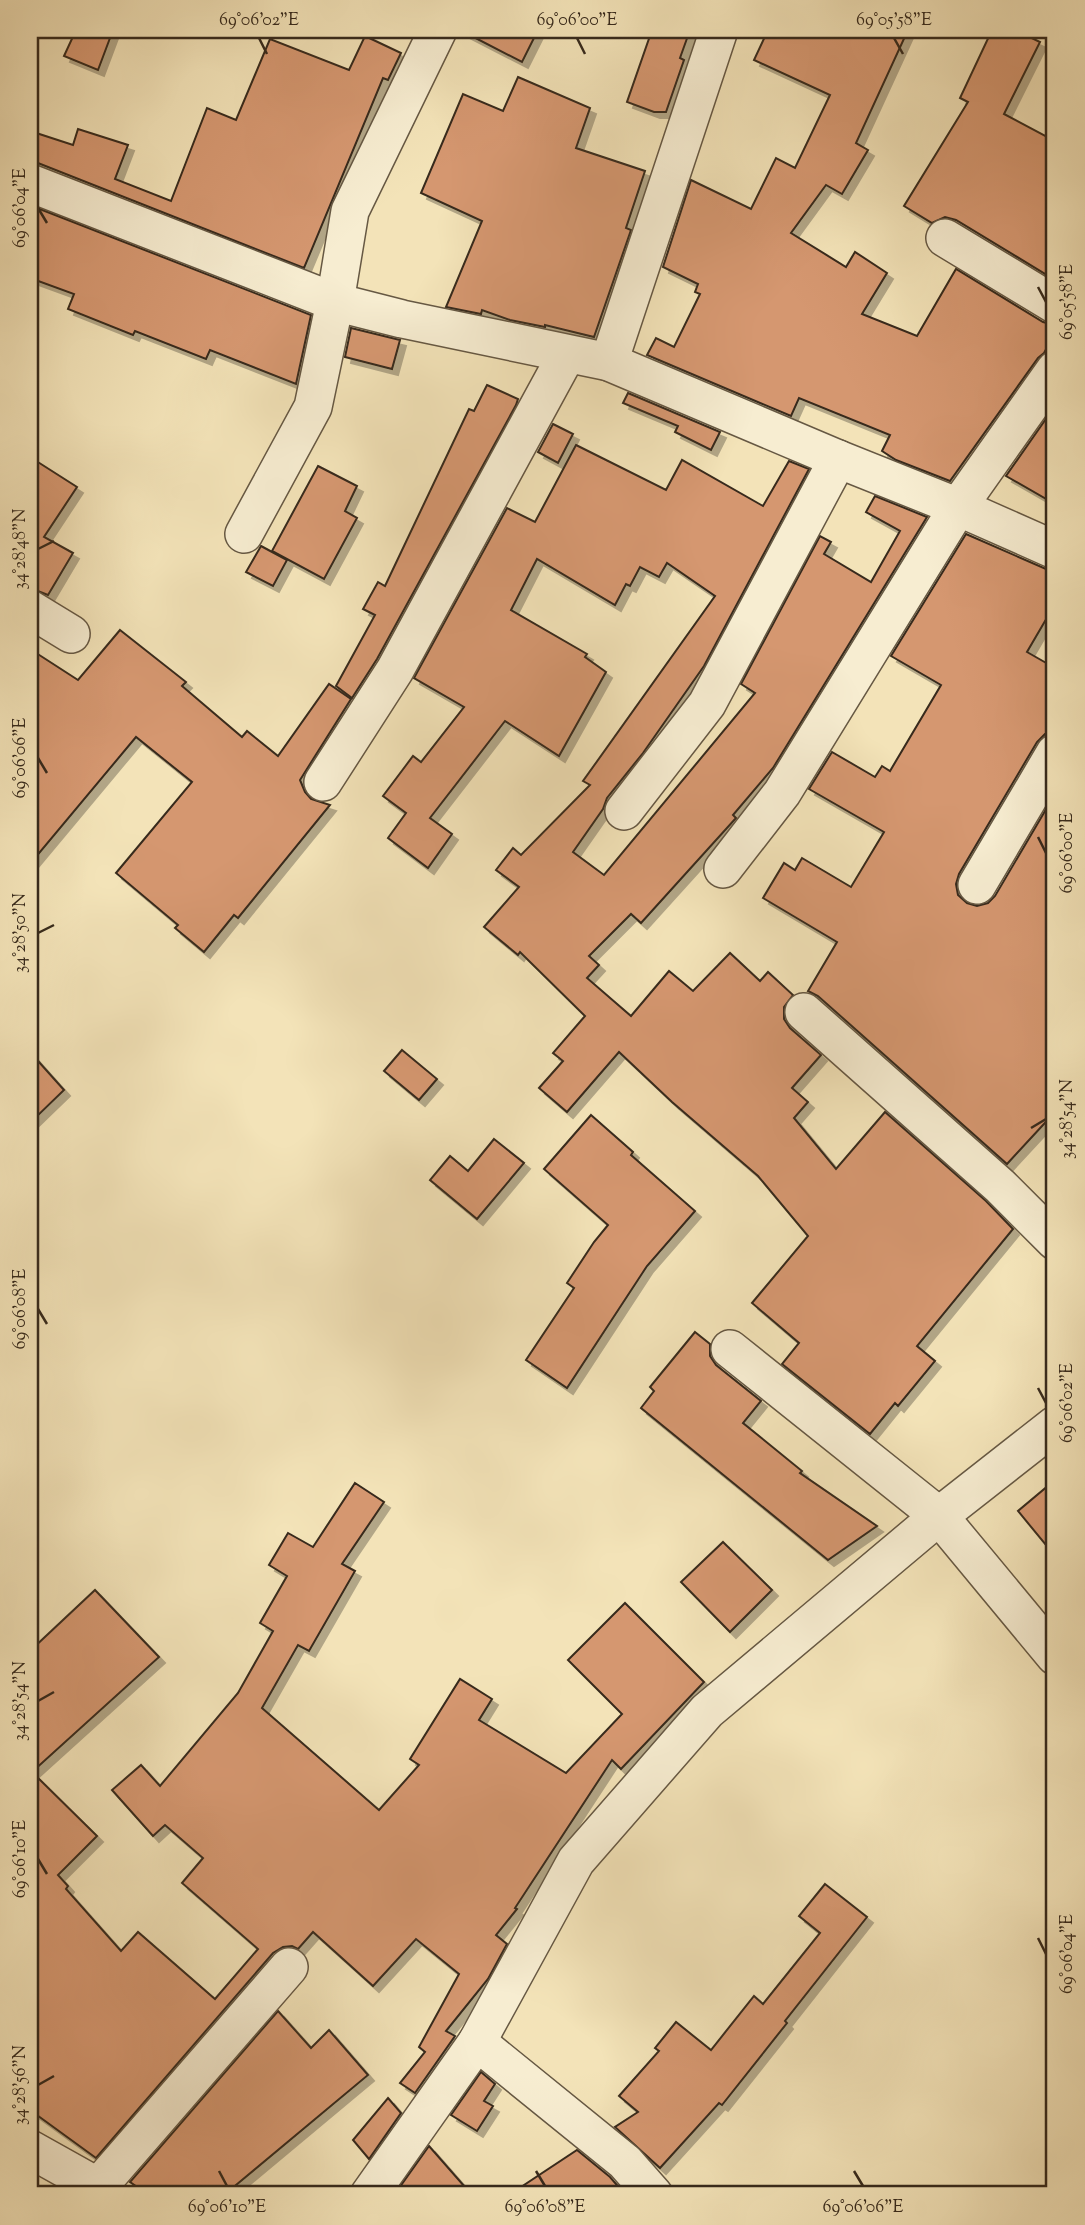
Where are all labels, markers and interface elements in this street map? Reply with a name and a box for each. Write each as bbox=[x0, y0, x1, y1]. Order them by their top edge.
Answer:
text: 69°06'02"E bbox=[219, 8, 299, 34]
text: 69°06'00"E bbox=[537, 8, 618, 34]
text: 69°05'58"E bbox=[856, 8, 932, 34]
text: 69°06'04"E bbox=[8, 168, 34, 248]
text: 69°05'58"E bbox=[1055, 264, 1081, 340]
text: 34°28'48"N bbox=[8, 508, 34, 590]
text: 69°06'06"E bbox=[8, 717, 34, 798]
text: 69°06'00"E bbox=[1055, 812, 1081, 893]
text: 34°28'50"N bbox=[8, 893, 34, 973]
text: 34°28'54"N bbox=[1055, 1079, 1081, 1159]
text: 69°06'08"E bbox=[8, 1268, 34, 1349]
text: 69°06'02"E bbox=[1055, 1363, 1081, 1443]
text: 34°28'54"N bbox=[8, 1661, 34, 1741]
text: 69°06'10"E bbox=[8, 1820, 34, 1898]
text: 69°06'04"E bbox=[1055, 1914, 1081, 1994]
text: 34°28'56"N bbox=[8, 2045, 34, 2125]
text: 69°06'10"E bbox=[188, 2195, 266, 2221]
text: 69°06'08"E bbox=[505, 2195, 586, 2221]
text: 69°06'06"E bbox=[823, 2195, 904, 2221]

